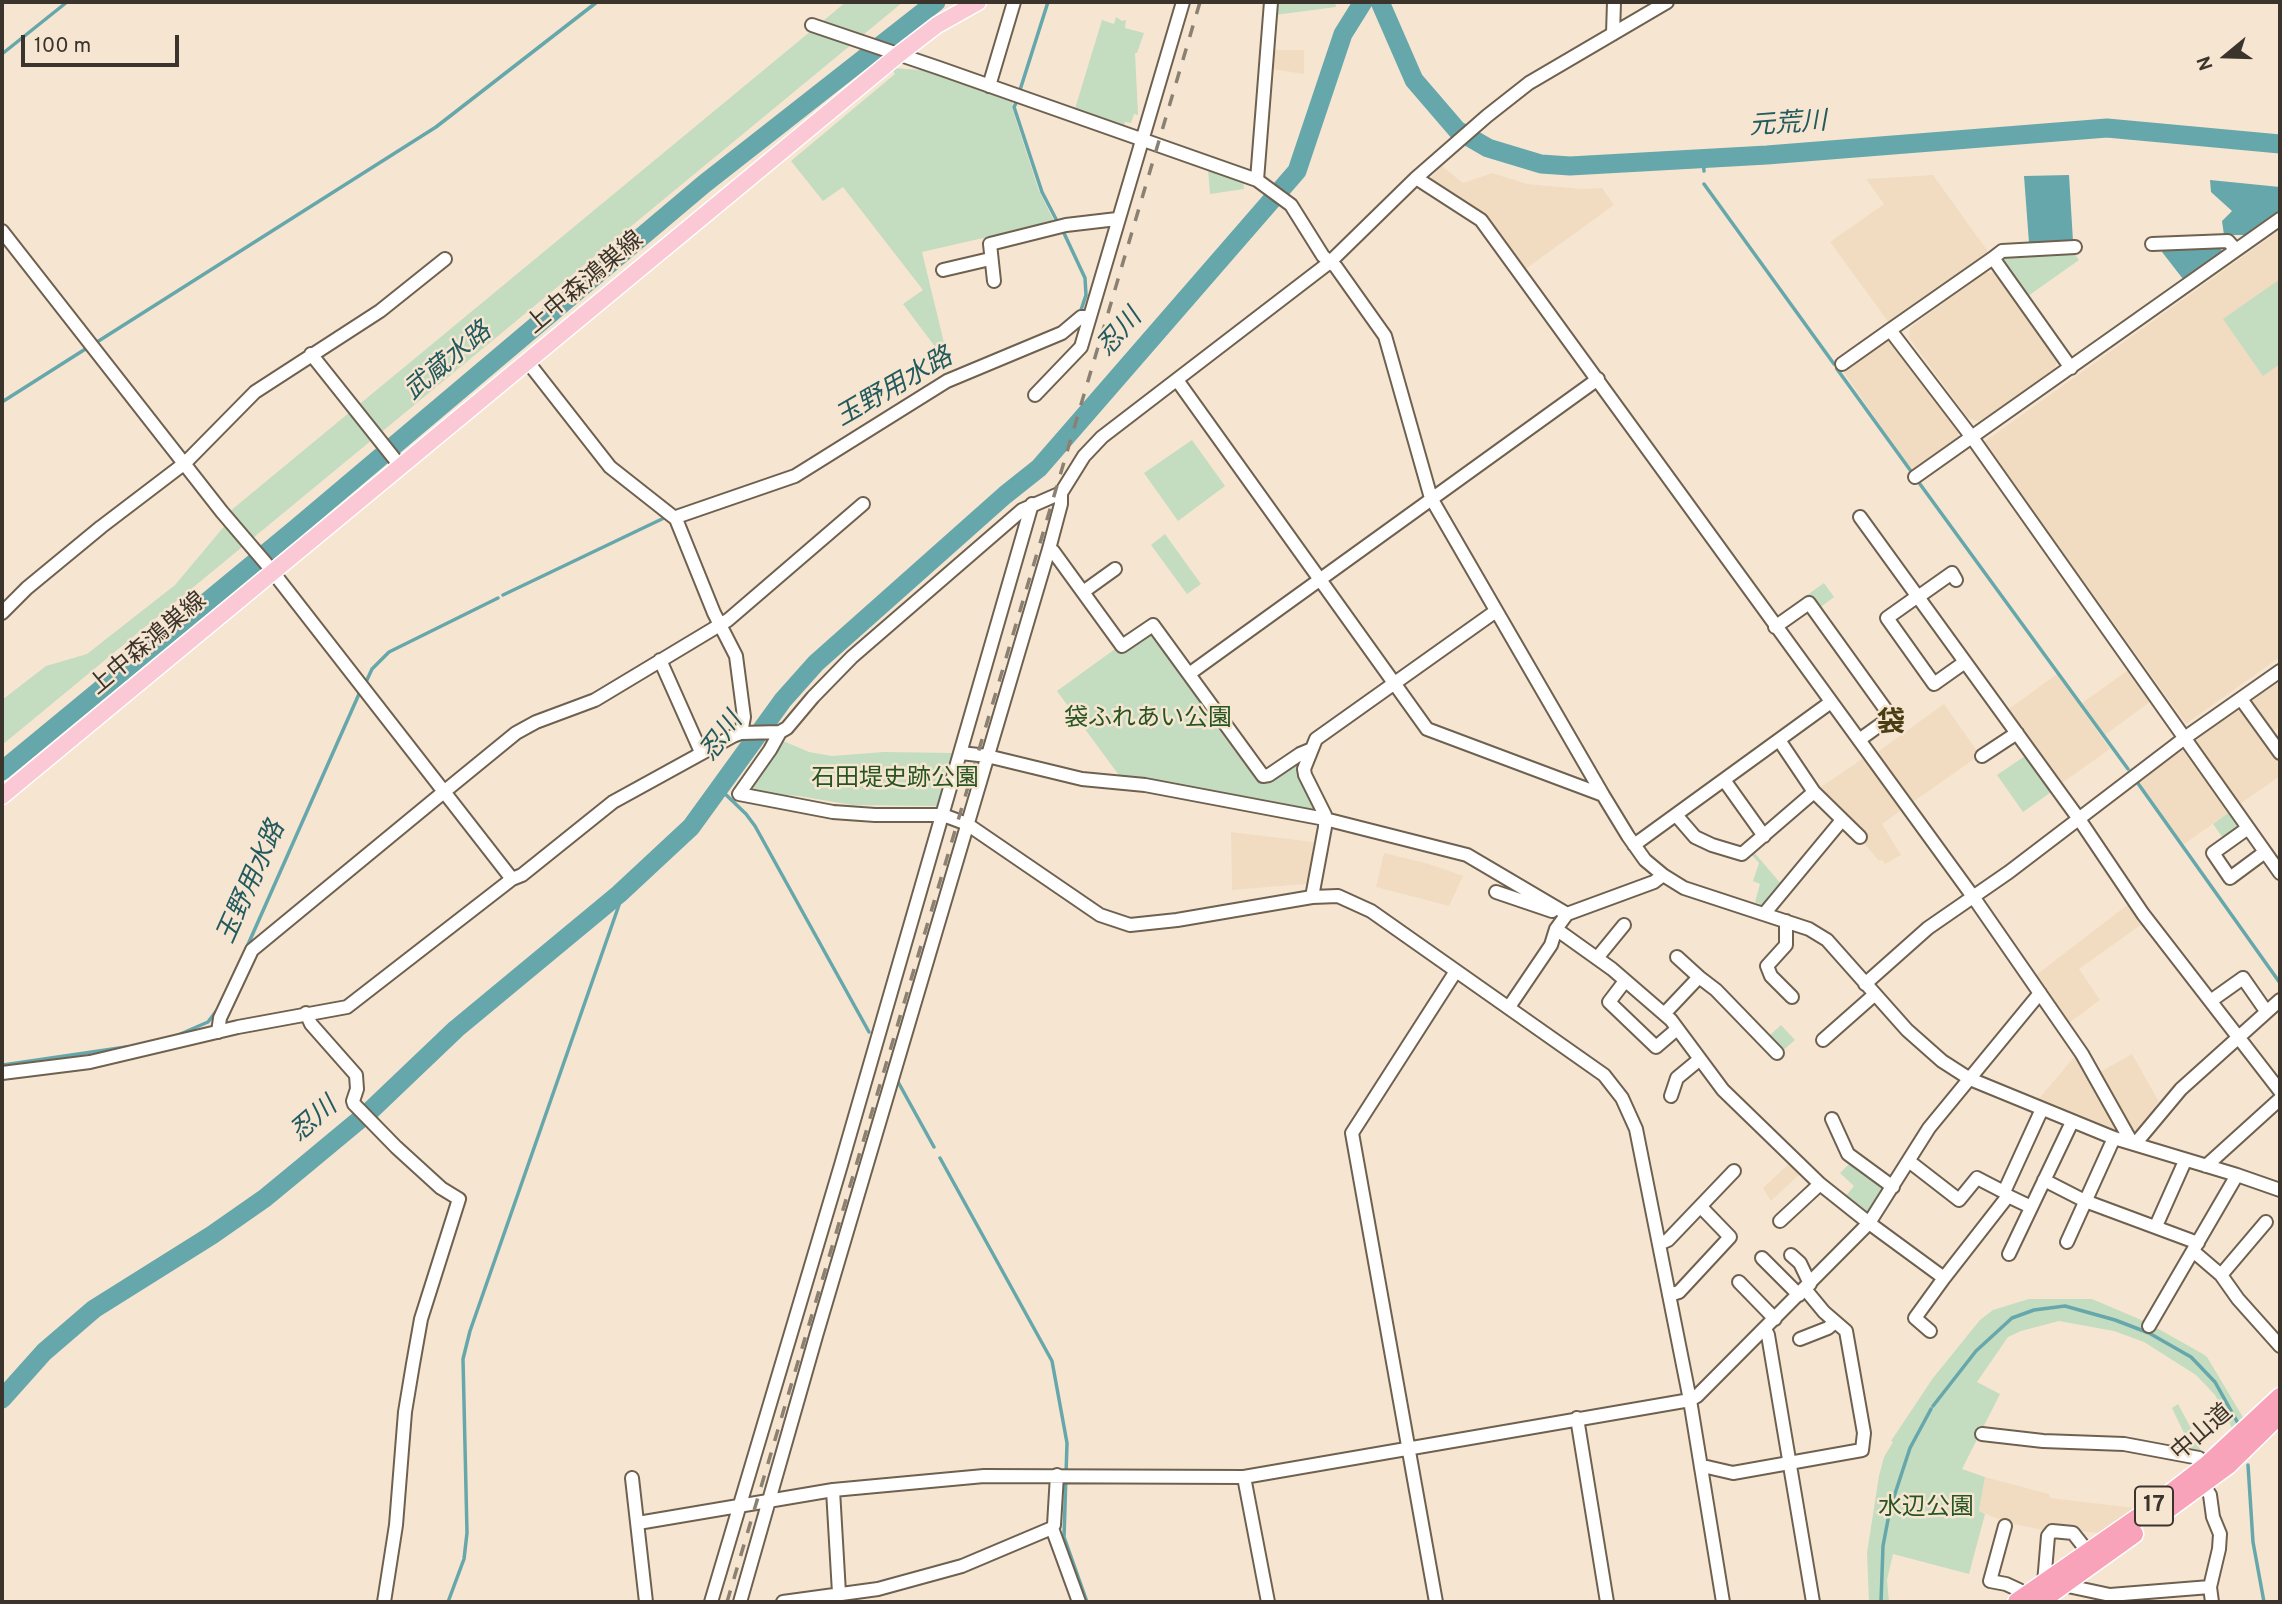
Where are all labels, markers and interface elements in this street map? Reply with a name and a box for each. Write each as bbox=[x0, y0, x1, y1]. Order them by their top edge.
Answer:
scale bar bbox=[24, 21, 182, 65]
north arrow bbox=[2191, 21, 2261, 91]
text: 100 m bbox=[34, 33, 91, 60]
text: N bbox=[2193, 52, 2220, 73]
water label: 元荒川 bbox=[1748, 108, 1828, 144]
street label: 上中森鴻巣線 bbox=[522, 227, 650, 341]
water label: 忍川 bbox=[1092, 304, 1150, 364]
water label: 武蔵水路 bbox=[399, 318, 499, 408]
water label: 玉野用水路 bbox=[831, 343, 959, 435]
street label: 上中森鴻巣線 bbox=[85, 588, 213, 702]
park label: 袋ふれあい公園 bbox=[1064, 706, 1232, 734]
water label: 忍川 bbox=[695, 708, 751, 768]
district label: 袋 bbox=[1877, 708, 1905, 742]
park label: 石田堤史跡公園 bbox=[811, 766, 979, 794]
water label: 玉野用水路 bbox=[212, 817, 294, 949]
water label: 忍川 bbox=[285, 1092, 345, 1150]
street label: 中山道 bbox=[2166, 1400, 2240, 1468]
road number: 17 bbox=[2135, 1486, 2173, 1526]
park label: 水辺公園 bbox=[1878, 1495, 1974, 1523]

